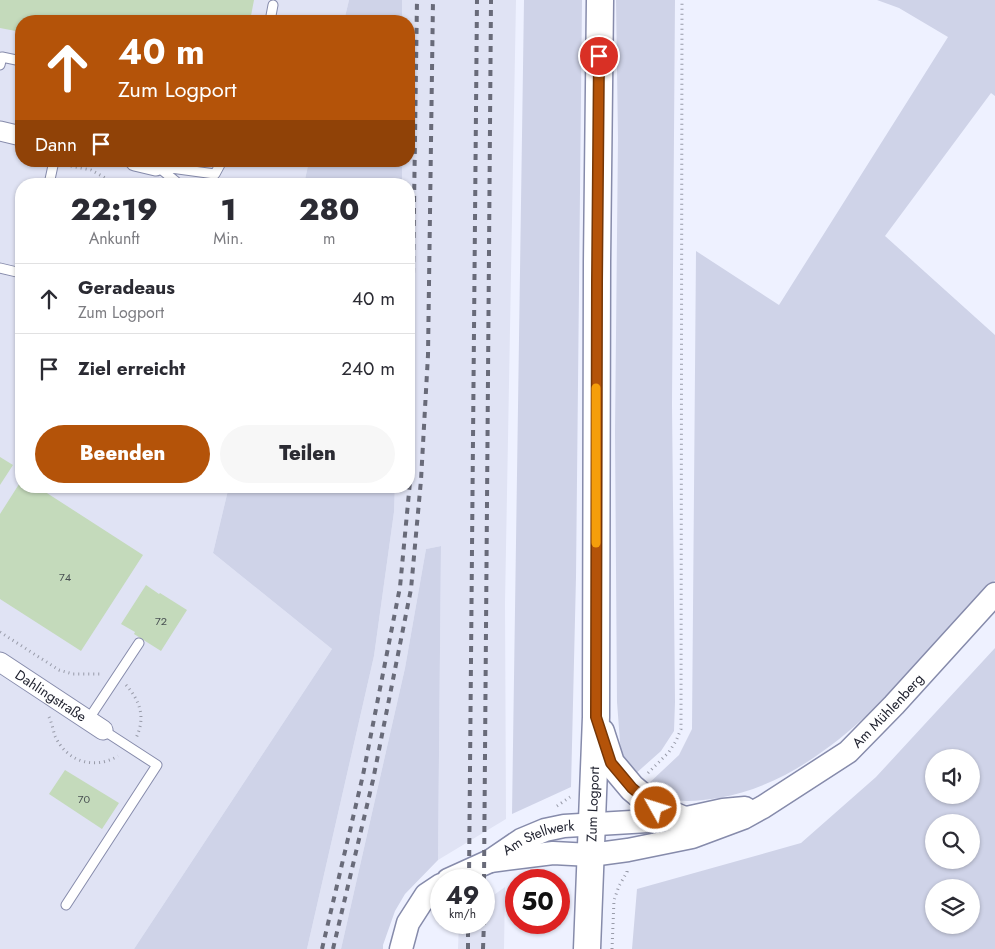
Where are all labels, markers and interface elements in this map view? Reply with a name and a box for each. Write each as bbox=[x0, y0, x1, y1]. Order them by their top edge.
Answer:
text: 40 m bbox=[118, 27, 205, 77]
icon: ahead bbox=[35, 35, 100, 100]
pin bbox=[578, 35, 620, 77]
icon: arrive bbox=[585, 42, 613, 70]
text: Zum Logport bbox=[118, 73, 236, 105]
icon: arrive bbox=[87, 130, 115, 158]
text: Dann bbox=[35, 131, 77, 158]
text: 22:19 bbox=[70, 188, 158, 231]
text: 1 bbox=[221, 188, 236, 231]
text: 280 bbox=[299, 188, 360, 231]
text: Ankunft bbox=[89, 227, 140, 250]
text: Min. bbox=[213, 227, 244, 250]
text: m bbox=[323, 227, 336, 250]
text: Geradeaus bbox=[78, 274, 175, 301]
icon: ahead bbox=[35, 285, 63, 313]
text: 40 m bbox=[352, 285, 395, 312]
text: Zum Logport bbox=[78, 301, 164, 324]
icon: arrive bbox=[35, 355, 63, 383]
text: Ziel erreicht bbox=[78, 355, 185, 382]
text: 240 m bbox=[341, 355, 395, 382]
button: Beenden bbox=[35, 425, 210, 483]
button: Teilen bbox=[220, 425, 395, 483]
house number: 74 bbox=[59, 569, 72, 585]
house number: 72 bbox=[155, 613, 167, 629]
street label: Dahlingstraße bbox=[11, 665, 90, 726]
street label: Am Mühlenberg bbox=[847, 669, 928, 752]
map controls bbox=[925, 749, 980, 934]
button: sound bbox=[925, 749, 980, 804]
street label: Zum Logport bbox=[581, 765, 604, 842]
position arrow bbox=[629, 781, 681, 833]
house number: 70 bbox=[78, 791, 91, 807]
button: search bbox=[925, 814, 980, 869]
street label: Am Stellwerk bbox=[498, 815, 576, 860]
speed limit sign: 50 bbox=[505, 869, 570, 934]
text: 49 bbox=[445, 877, 480, 913]
button: layers bbox=[925, 879, 980, 934]
text: km/h bbox=[449, 905, 476, 923]

